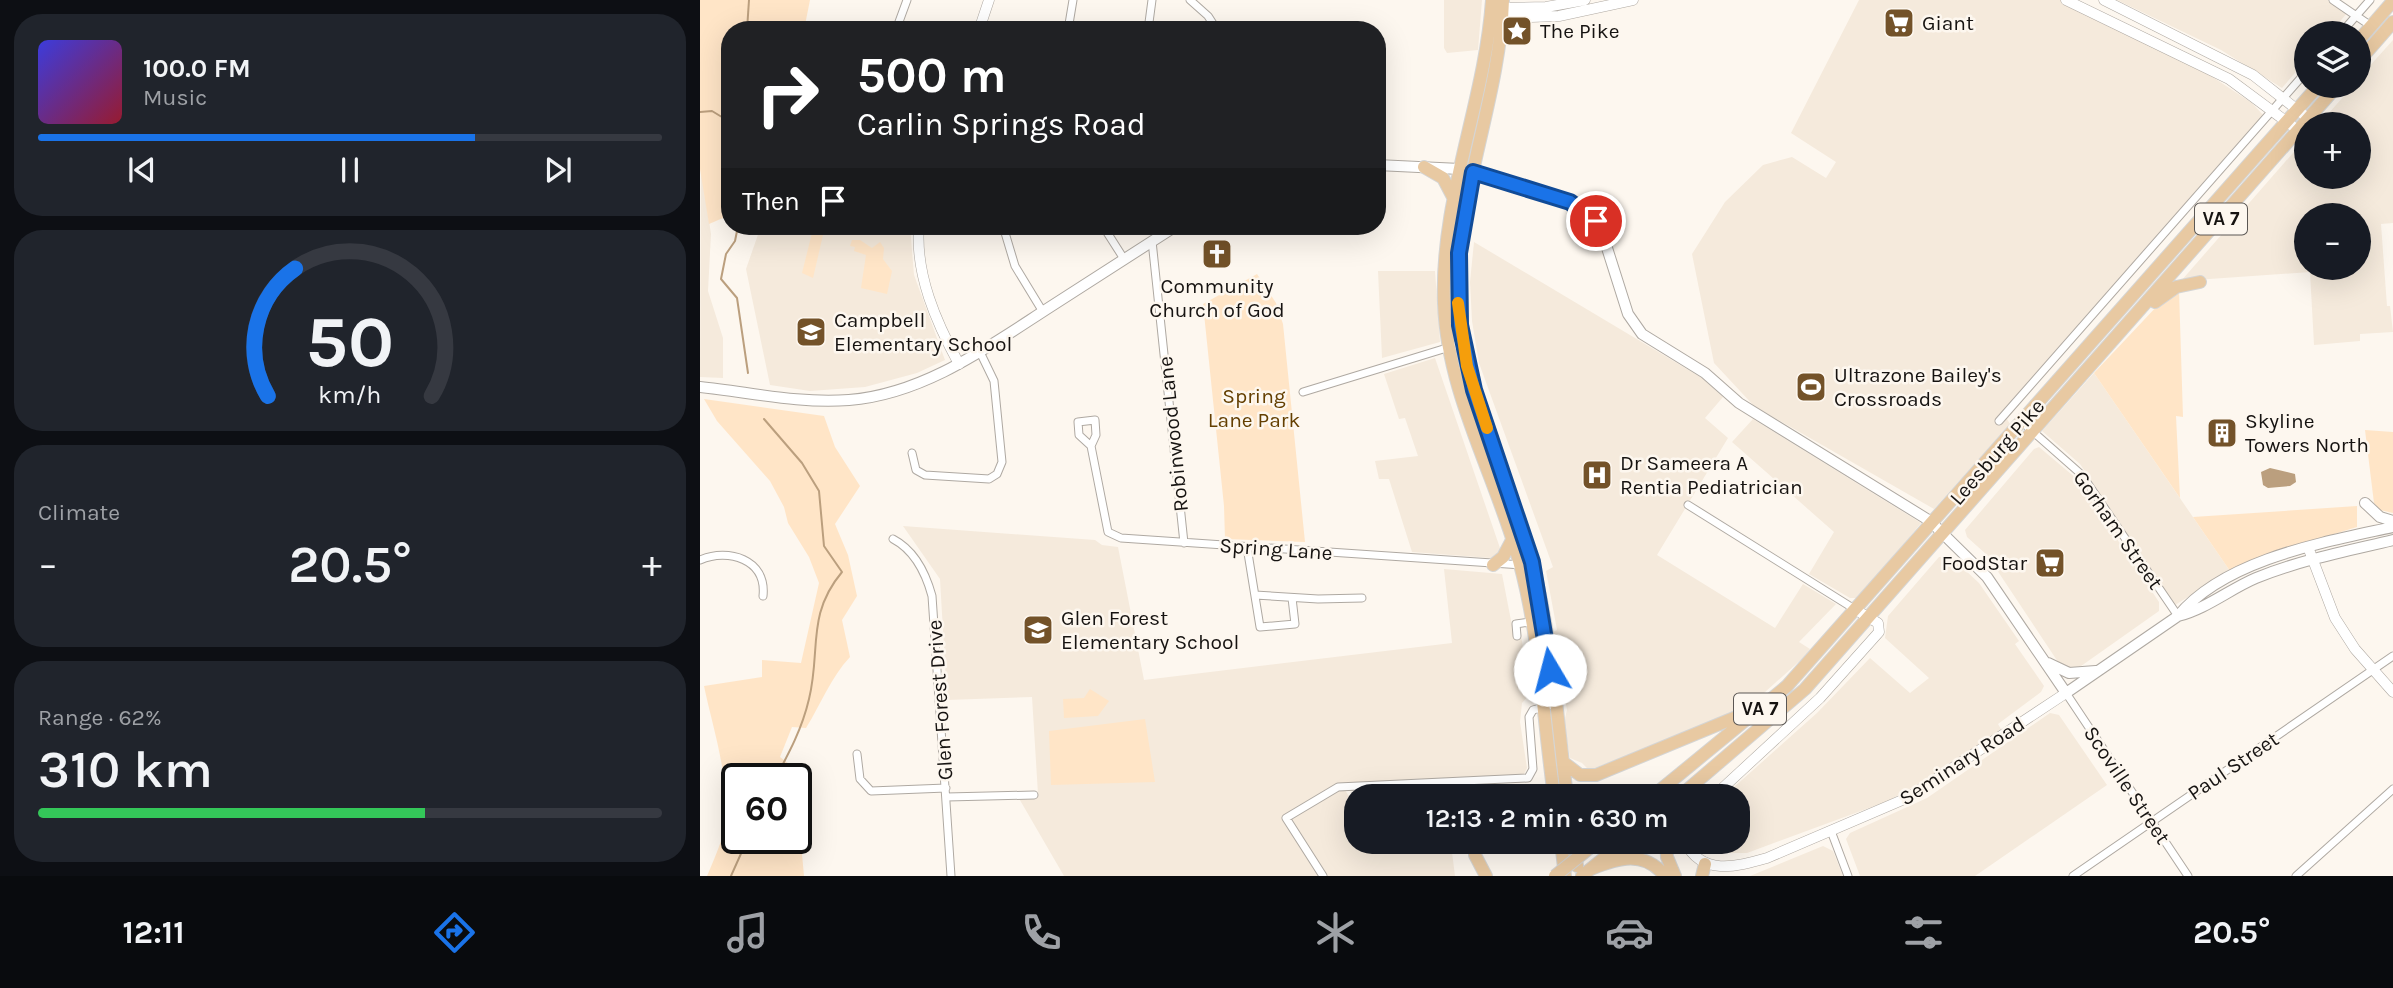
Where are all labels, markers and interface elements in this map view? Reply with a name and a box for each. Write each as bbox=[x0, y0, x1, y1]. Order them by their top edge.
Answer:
supermarket icon: Giant bbox=[1882, 6, 1916, 40]
place label: Giant bbox=[1922, 11, 1974, 35]
place icon: The Pike bbox=[1500, 14, 1534, 48]
place label: The Pike bbox=[1540, 19, 1619, 43]
map controls bbox=[2294, 21, 2371, 280]
button: layers bbox=[2294, 21, 2371, 98]
text: 500 m bbox=[857, 47, 1006, 104]
icon: right bbox=[742, 49, 833, 140]
text: 100.0 FM bbox=[143, 53, 251, 84]
text: Music bbox=[143, 84, 207, 111]
text: Carlin Springs Road bbox=[857, 106, 1146, 143]
button: + bbox=[2294, 112, 2371, 189]
icon: previous bbox=[123, 151, 161, 189]
icon: pause bbox=[331, 151, 369, 189]
icon: next bbox=[539, 151, 577, 189]
icon: arrive bbox=[814, 182, 852, 220]
text: Then bbox=[742, 186, 800, 217]
pin bbox=[1566, 191, 1626, 251]
icon: arrive bbox=[1577, 202, 1615, 240]
button: − bbox=[2294, 203, 2371, 280]
road number: VA 7 bbox=[2195, 204, 2247, 234]
church icon: Community Church of God bbox=[1200, 237, 1234, 271]
place label: Community Church of God bbox=[1149, 274, 1285, 322]
text: 50 bbox=[306, 300, 394, 385]
place label: Campbell Elementary School bbox=[834, 308, 1012, 356]
school or university icon: Campbell Elementary School bbox=[794, 315, 828, 349]
street label: Robinwood Lane bbox=[1153, 355, 1193, 513]
place label: Ultrazone Bailey's Crossroads bbox=[1834, 363, 2002, 411]
sports icon: Ultrazone Bailey's Crossroads bbox=[1794, 370, 1828, 404]
text: km/h bbox=[318, 380, 382, 409]
park label: Spring Lane Park bbox=[1208, 384, 1300, 432]
street label: Leesburg Pike bbox=[1945, 394, 2049, 510]
place label: Skyline Towers North bbox=[2245, 409, 2369, 457]
building icon: Skyline Towers North bbox=[2205, 416, 2239, 450]
place label: Dr Sameera A Rentia Pediatrician bbox=[1620, 451, 1803, 499]
hospital icon: Dr Sameera A Rentia Pediatrician bbox=[1580, 458, 1614, 492]
street label: Gorham Street bbox=[2068, 466, 2168, 594]
text: Climate bbox=[38, 499, 120, 526]
street label: Spring Lane bbox=[1219, 533, 1333, 565]
text: 20.5° bbox=[288, 534, 412, 595]
text: − bbox=[38, 542, 58, 587]
text: + bbox=[642, 542, 662, 587]
supermarket icon: FoodStar bbox=[2033, 546, 2067, 580]
place label: FoodStar bbox=[1941, 551, 2027, 575]
place label: Glen Forest Elementary School bbox=[1061, 606, 1239, 654]
school or university icon: Glen Forest Elementary School bbox=[1021, 613, 1055, 647]
street label: Glen Forest Drive bbox=[922, 619, 958, 781]
position arrow bbox=[1513, 633, 1587, 707]
road number: VA 7 bbox=[1734, 694, 1786, 724]
text: Range · 62% bbox=[38, 704, 162, 731]
street label: Seminary Road bbox=[1895, 712, 2029, 810]
street label: Scoville Street bbox=[2079, 722, 2175, 849]
street label: Paul Street bbox=[2183, 727, 2283, 805]
text: 310 km bbox=[38, 739, 213, 800]
speed limit sign: 60 bbox=[721, 763, 812, 854]
text: 12:13 · 2 min · 630 m bbox=[1426, 803, 1668, 834]
icon: directions bbox=[430, 908, 479, 957]
icon: music bbox=[723, 908, 772, 957]
icon: phone bbox=[1017, 908, 1066, 957]
icon: climate bbox=[1311, 908, 1360, 957]
icon: car bbox=[1605, 908, 1654, 957]
icon: filters bbox=[1899, 908, 1948, 957]
text: 12:11 bbox=[122, 914, 185, 951]
text: 20.5° bbox=[2193, 914, 2270, 951]

